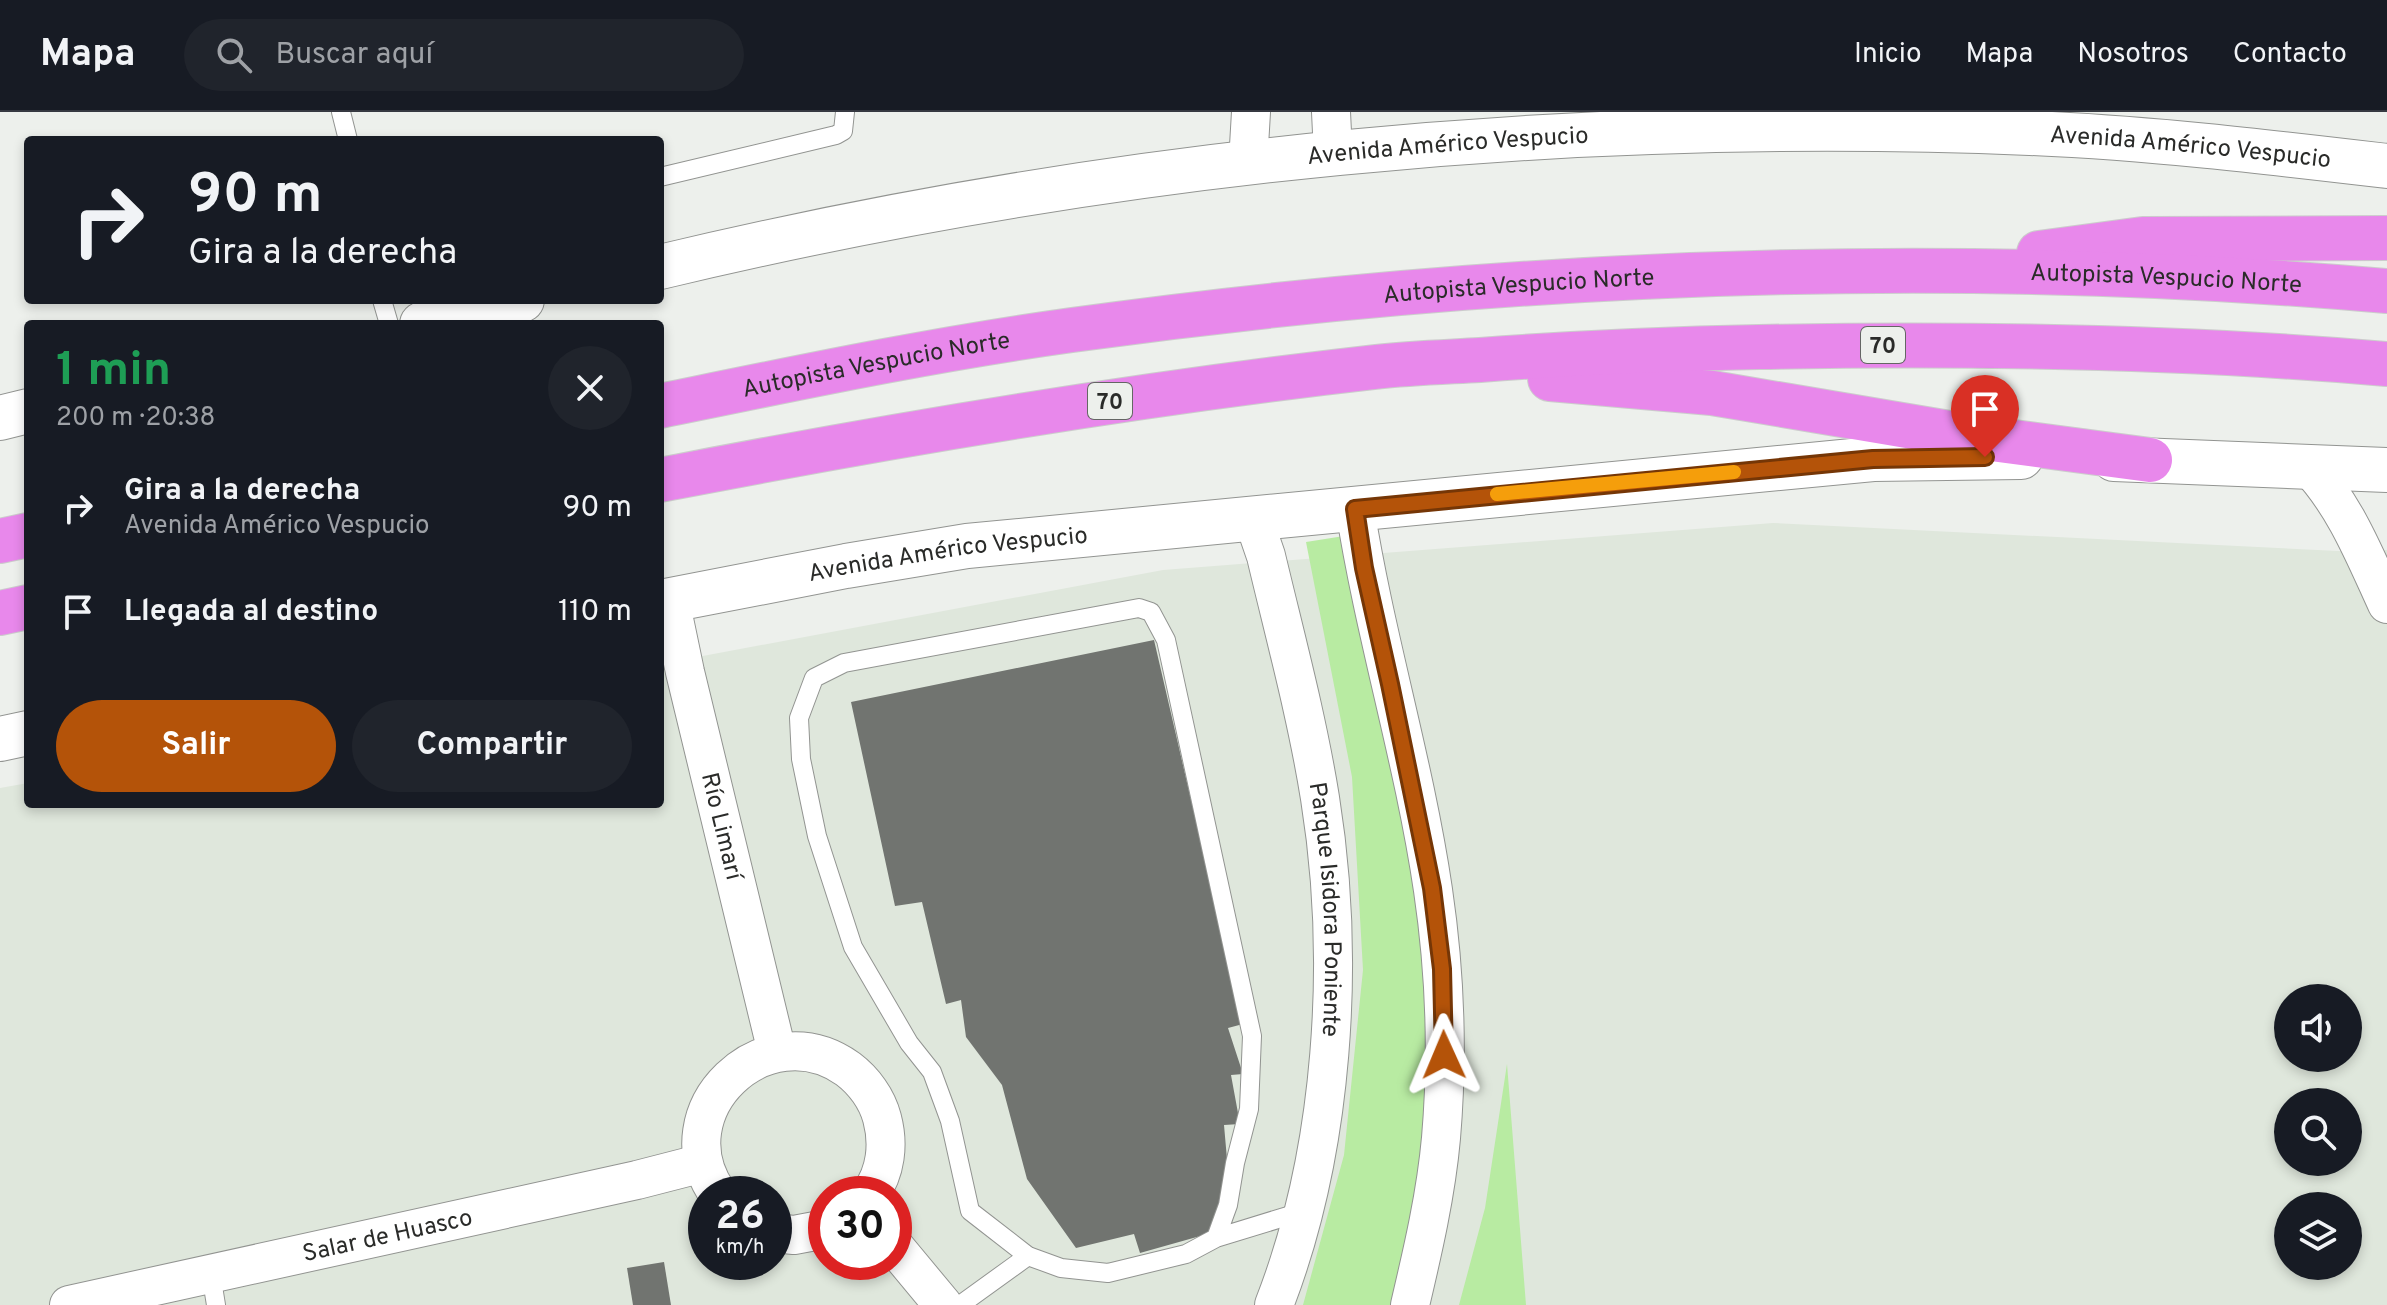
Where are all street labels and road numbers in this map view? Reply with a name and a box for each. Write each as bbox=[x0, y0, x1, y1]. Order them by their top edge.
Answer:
street label: Avenida Américo Vespucio bbox=[2049, 121, 2332, 176]
street label: Avenida Américo Vespucio bbox=[1306, 122, 1589, 173]
street label: Autopista Vespucio Norte bbox=[2030, 259, 2303, 301]
street label: Autopista Vespucio Norte bbox=[1382, 264, 1655, 312]
street label: Autopista Vespucio Norte bbox=[740, 326, 1012, 406]
road number: 70 bbox=[1861, 327, 1905, 363]
road number: 70 bbox=[1088, 383, 1132, 419]
street label: Avenida Américo Vespucio bbox=[806, 521, 1089, 590]
street label: Río Limarí bbox=[693, 770, 748, 885]
street label: Parque Isidora Poniente bbox=[1301, 780, 1346, 1038]
street label: Salar de Huasco bbox=[300, 1204, 476, 1270]

